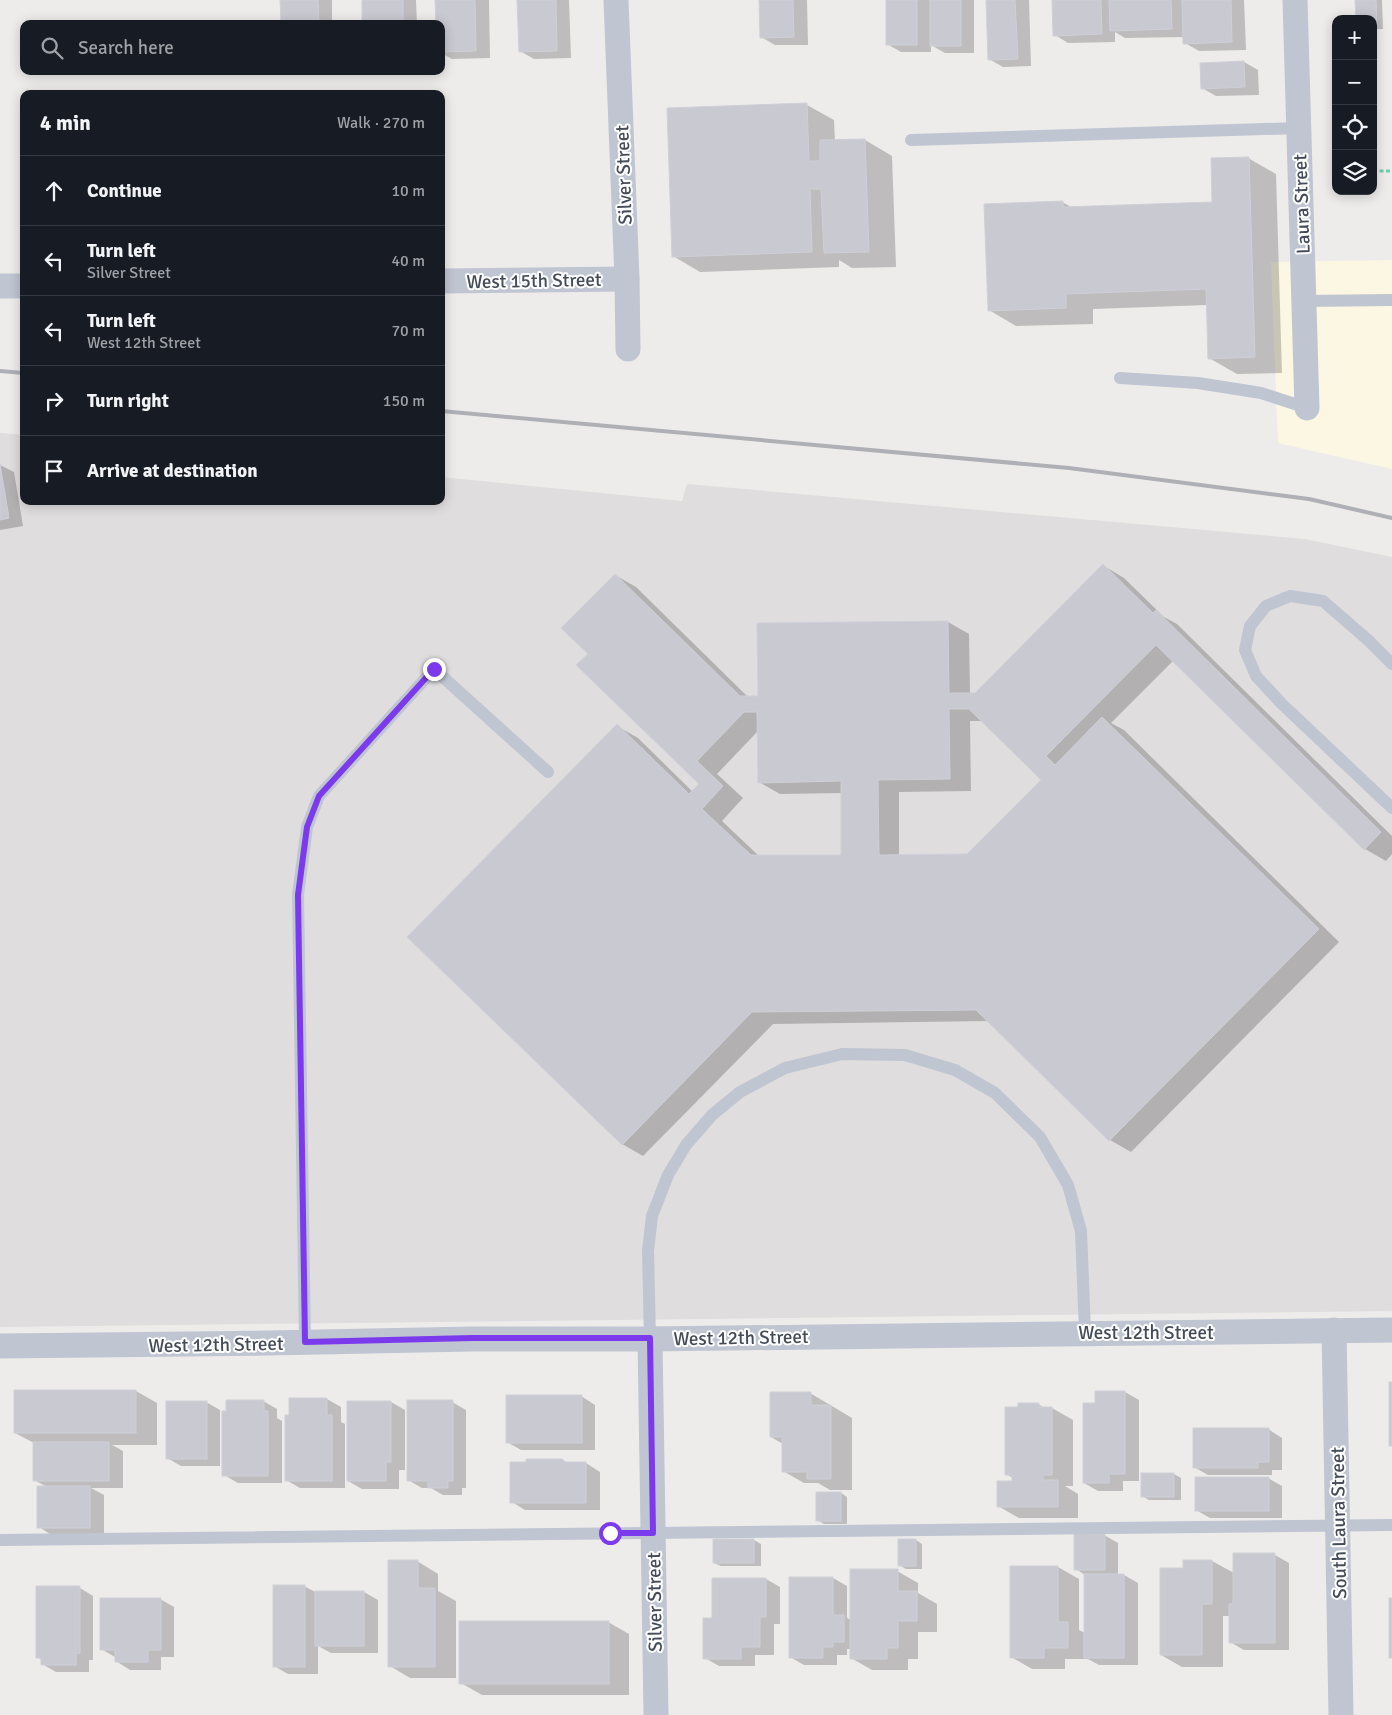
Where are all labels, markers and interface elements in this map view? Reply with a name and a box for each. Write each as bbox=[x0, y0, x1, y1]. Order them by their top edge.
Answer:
map controls bbox=[1332, 15, 1377, 195]
button: + bbox=[1332, 15, 1377, 60]
search box bbox=[20, 20, 445, 75]
icon: search bbox=[38, 34, 66, 62]
text: Search here bbox=[78, 36, 174, 60]
button: − bbox=[1332, 60, 1377, 105]
button: locate bbox=[1332, 105, 1377, 150]
text: 4 min bbox=[40, 110, 91, 136]
text: Walk · 270 m bbox=[337, 113, 425, 133]
street label: Silver Street bbox=[610, 124, 638, 225]
button: layers bbox=[1332, 150, 1377, 195]
street label: Laura Street bbox=[1288, 153, 1316, 254]
icon: ahead bbox=[40, 177, 68, 205]
text: Continue bbox=[87, 179, 162, 203]
text: 10 m bbox=[391, 181, 425, 201]
text: Turn left bbox=[87, 239, 156, 263]
icon: left bbox=[40, 247, 68, 275]
text: 40 m bbox=[391, 251, 425, 271]
text: Silver Street bbox=[87, 263, 171, 283]
street label: West 15th Street bbox=[466, 268, 602, 294]
text: Turn left bbox=[87, 309, 156, 333]
icon: left bbox=[40, 317, 68, 345]
text: 70 m bbox=[391, 321, 425, 341]
text: West 12th Street bbox=[87, 333, 201, 353]
icon: right bbox=[40, 387, 68, 415]
text: Turn right bbox=[87, 389, 169, 413]
text: 150 m bbox=[383, 391, 425, 411]
icon: arrive bbox=[40, 457, 68, 485]
text: Arrive at destination bbox=[87, 459, 258, 483]
route end bbox=[423, 658, 446, 681]
street label: West 12th Street bbox=[1078, 1321, 1214, 1345]
street label: West 12th Street bbox=[673, 1325, 809, 1351]
street label: West 12th Street bbox=[148, 1332, 284, 1358]
street label: South Laura Street bbox=[1326, 1446, 1352, 1599]
route start bbox=[599, 1522, 622, 1545]
street label: Silver Street bbox=[642, 1552, 668, 1652]

